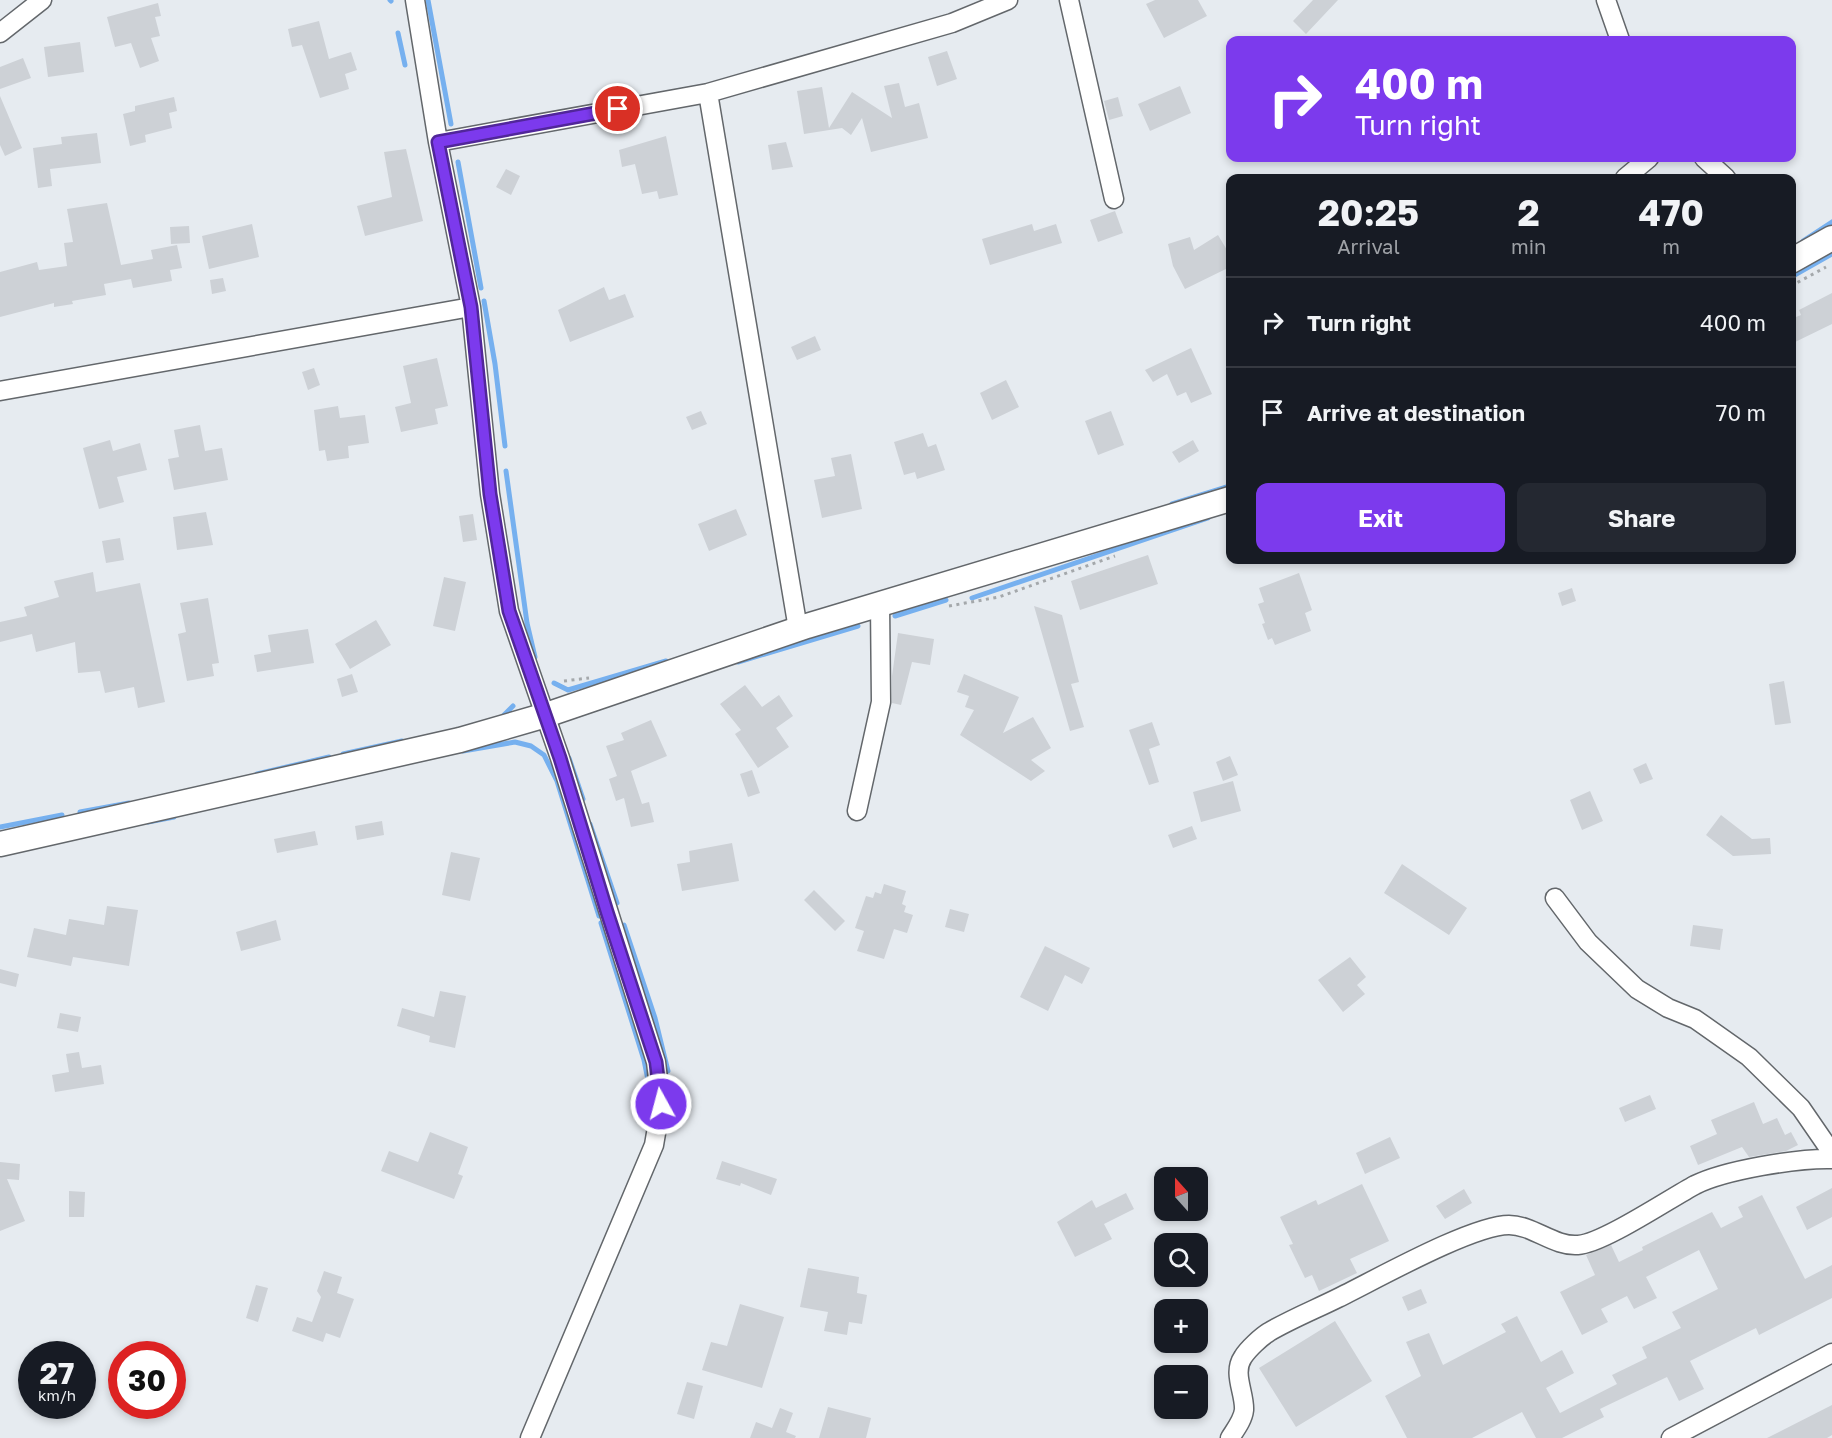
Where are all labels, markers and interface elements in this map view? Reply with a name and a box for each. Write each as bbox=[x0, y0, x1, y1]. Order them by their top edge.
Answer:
text: 400 m bbox=[1355, 58, 1483, 108]
icon: right bbox=[1256, 60, 1334, 138]
pin bbox=[592, 83, 643, 134]
icon: arrive bbox=[601, 92, 634, 125]
text: Turn right bbox=[1355, 109, 1481, 141]
text: 20:25 bbox=[1318, 191, 1419, 234]
text: 2 bbox=[1518, 191, 1540, 234]
text: 470 bbox=[1638, 191, 1704, 234]
text: Arrival bbox=[1337, 234, 1400, 258]
text: min bbox=[1511, 234, 1546, 258]
text: m bbox=[1662, 234, 1680, 258]
icon: right bbox=[1256, 306, 1289, 339]
text: Turn right bbox=[1307, 309, 1411, 336]
text: 400 m bbox=[1700, 309, 1766, 336]
icon: arrive bbox=[1256, 396, 1289, 429]
text: Arrive at destination bbox=[1307, 399, 1525, 426]
text: 70 m bbox=[1716, 399, 1766, 426]
button: Exit bbox=[1256, 483, 1505, 552]
button: Share bbox=[1517, 483, 1766, 552]
position arrow bbox=[629, 1072, 693, 1136]
north arrow bbox=[1154, 1167, 1208, 1221]
map controls bbox=[1154, 1167, 1208, 1419]
button: search bbox=[1154, 1233, 1208, 1287]
button: + bbox=[1154, 1299, 1208, 1353]
speed limit sign: 30 bbox=[108, 1341, 186, 1419]
text: 27 bbox=[40, 1355, 74, 1391]
button: − bbox=[1154, 1365, 1208, 1419]
text: km/h bbox=[38, 1386, 76, 1404]

